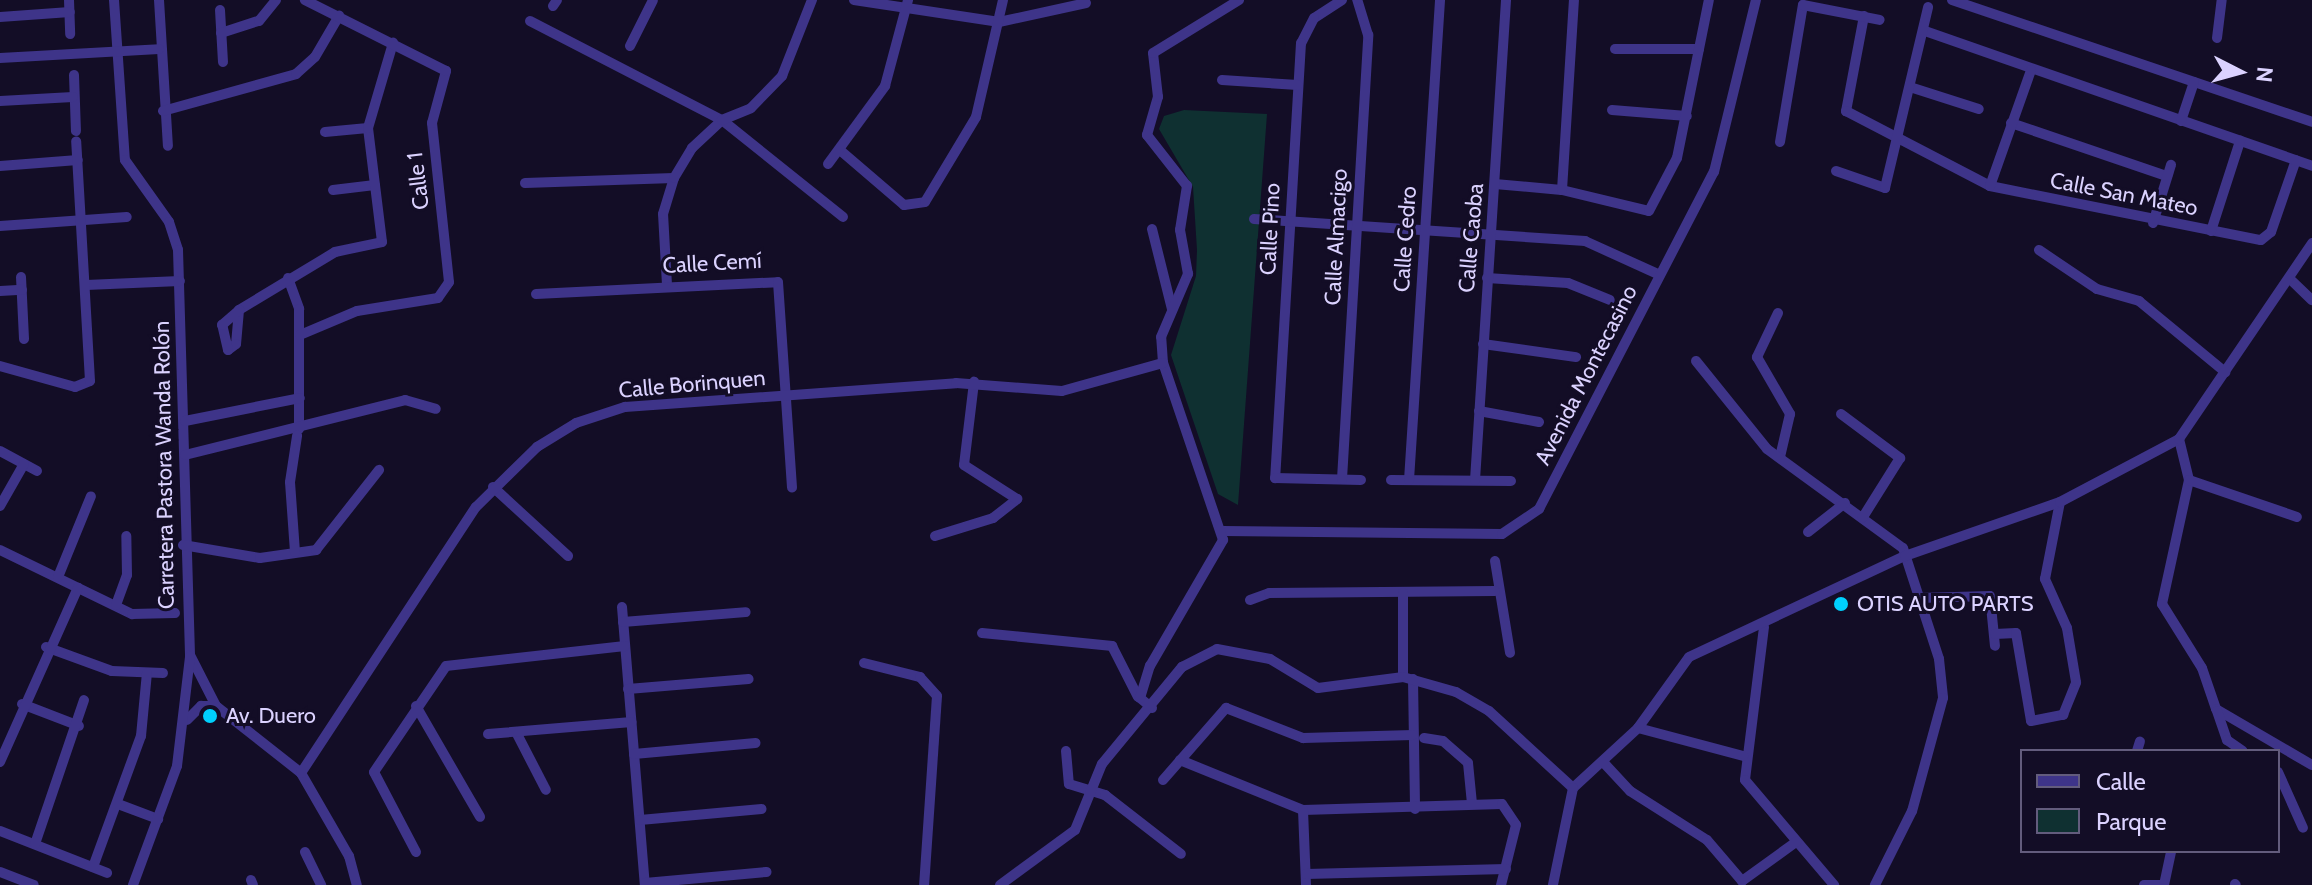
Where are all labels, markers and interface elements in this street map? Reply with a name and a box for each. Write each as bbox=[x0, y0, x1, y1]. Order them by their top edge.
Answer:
north arrow bbox=[2200, 32, 2280, 112]
text: N bbox=[2250, 65, 2279, 84]
street label: Calle 1 bbox=[401, 151, 435, 211]
street label: Calle San Mateo bbox=[2048, 167, 2200, 221]
street label: Calle Almacigo bbox=[1319, 168, 1353, 306]
street label: Calle Pino bbox=[1254, 182, 1286, 276]
street label: Calle Caoba bbox=[1453, 182, 1489, 294]
street label: Calle Cedro bbox=[1388, 185, 1422, 293]
street label: Calle Cemí bbox=[662, 247, 762, 279]
street label: Avenida Montecasino bbox=[1529, 281, 1643, 469]
street label: Carretera Pastora Wanda Rolón bbox=[148, 321, 180, 609]
street label: Calle Borinquen bbox=[618, 364, 766, 404]
place label: OTIS AUTO PARTS bbox=[1857, 591, 2034, 617]
marker: OTIS AUTO PARTS bbox=[1832, 595, 1850, 613]
place label: Av. Duero bbox=[226, 703, 316, 729]
marker: Av. Duero bbox=[201, 707, 219, 725]
legend bbox=[2020, 749, 2280, 853]
text: Calle bbox=[2096, 767, 2146, 796]
text: Parque bbox=[2096, 807, 2166, 836]

